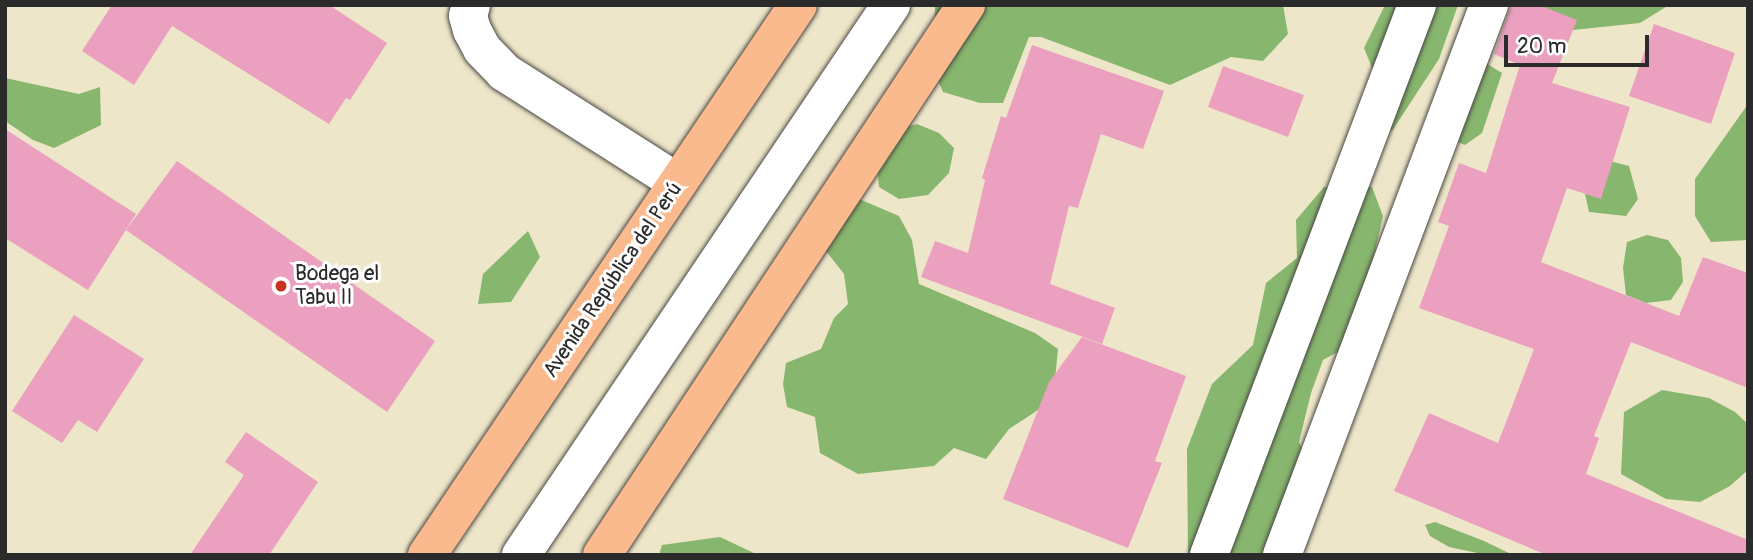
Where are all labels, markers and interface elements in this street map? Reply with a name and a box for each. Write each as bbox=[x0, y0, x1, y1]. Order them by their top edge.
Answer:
scale bar bbox=[1508, 21, 1653, 65]
text: 20 m bbox=[1517, 33, 1566, 60]
street label: Avenida República del Perú bbox=[538, 178, 688, 382]
place label: Bodega el Tabu II bbox=[295, 261, 379, 311]
marker: Bodega el Tabu II bbox=[273, 278, 289, 294]

